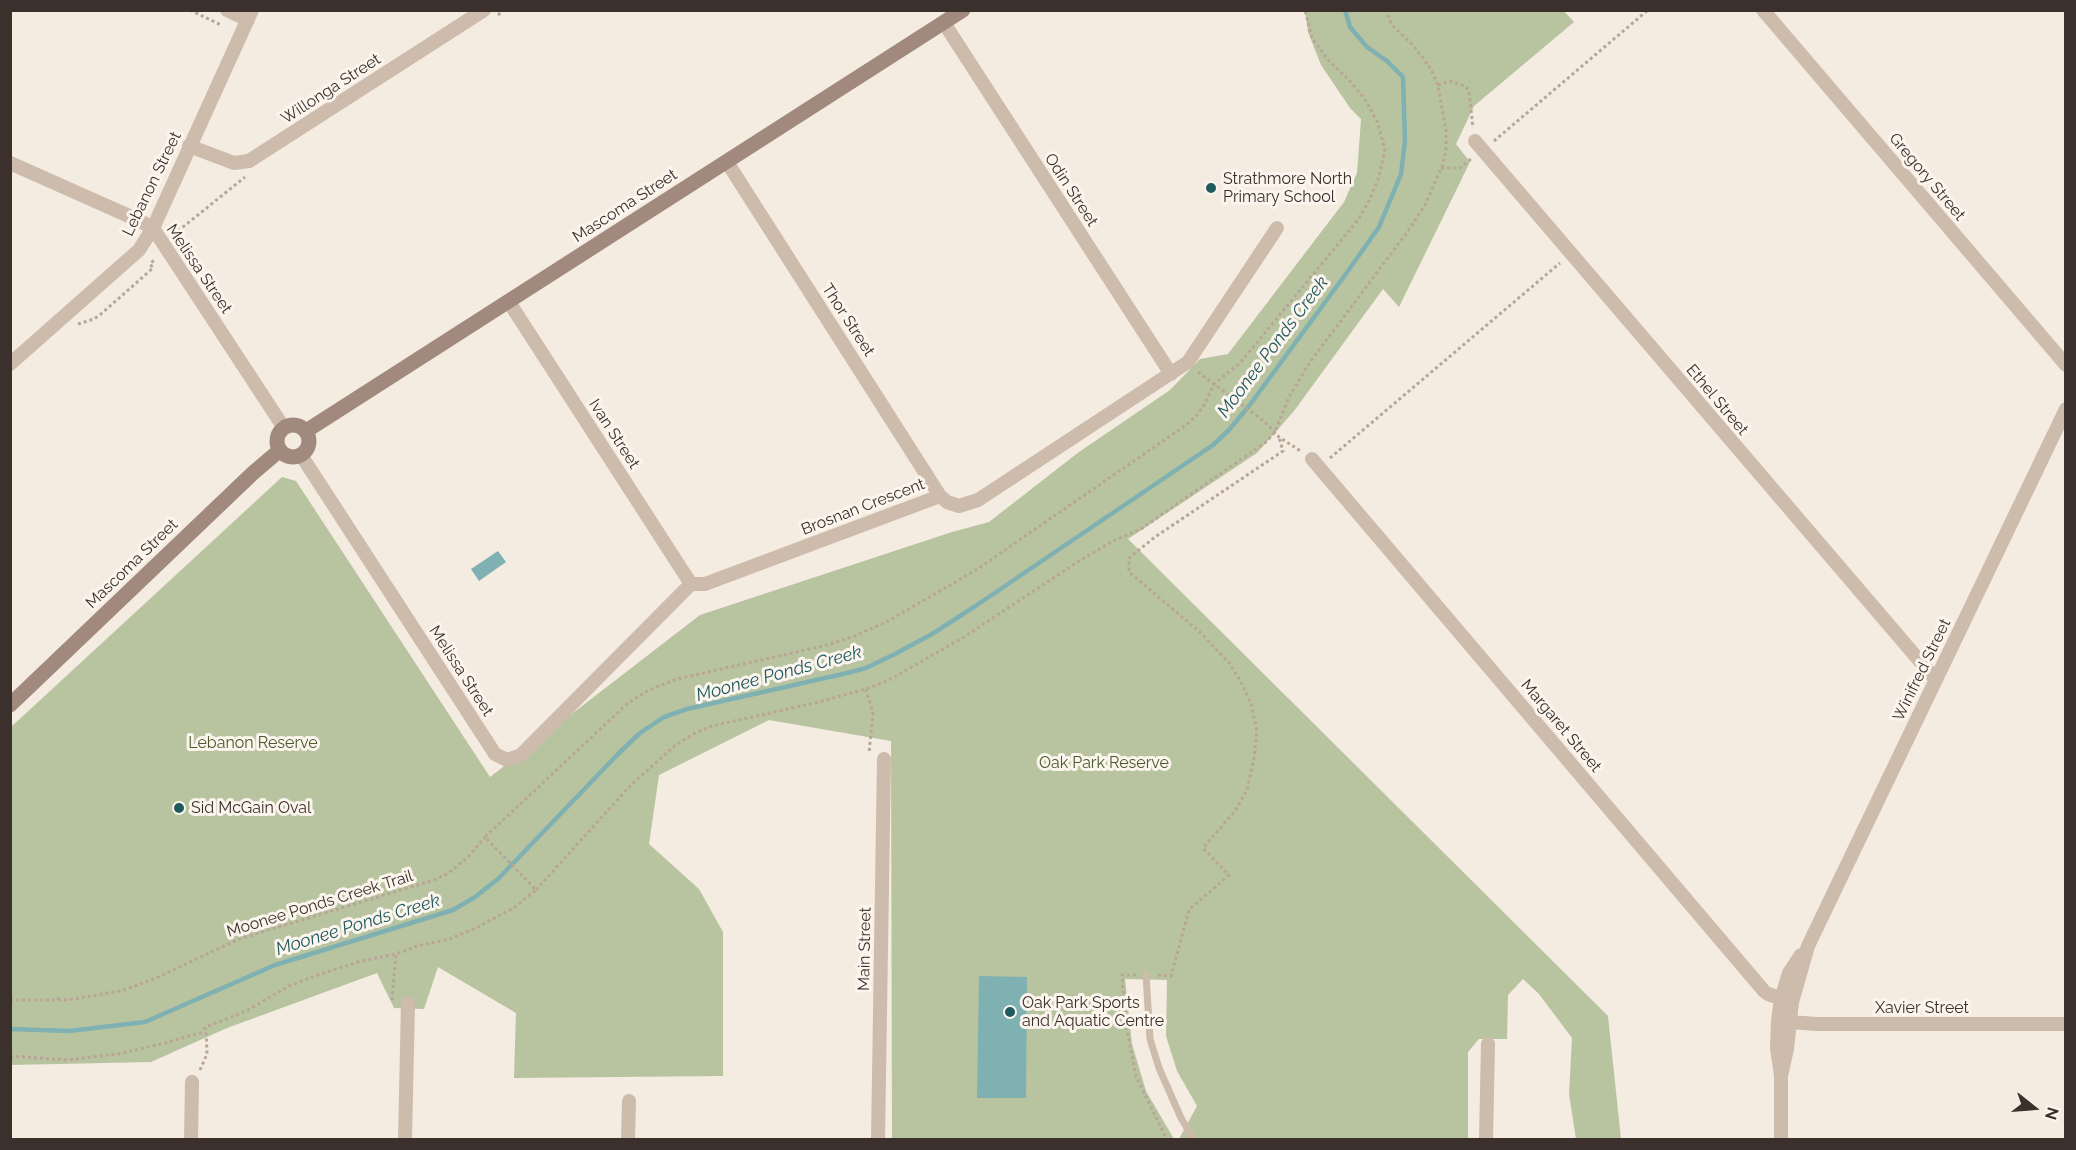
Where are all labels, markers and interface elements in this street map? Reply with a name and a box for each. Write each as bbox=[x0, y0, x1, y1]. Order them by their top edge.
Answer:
street label: Willonga Street bbox=[278, 50, 384, 128]
street label: Lebanon Street bbox=[118, 129, 186, 239]
street label: Gregory Street bbox=[1885, 129, 1969, 225]
street label: Odin Street bbox=[1040, 150, 1102, 230]
street label: Mascoma Street bbox=[569, 165, 681, 247]
place label: Strathmore North Primary School bbox=[1223, 169, 1352, 207]
marker: Strathmore North Primary School bbox=[1204, 181, 1218, 195]
street label: Melissa Street bbox=[162, 221, 236, 317]
water label: Moonee Ponds Creek bbox=[1213, 272, 1333, 422]
street label: Thor Street bbox=[817, 280, 879, 360]
street label: Ethel Street bbox=[1682, 361, 1752, 439]
street label: Ivan Street bbox=[584, 396, 644, 472]
street label: Brosnan Crescent bbox=[798, 475, 928, 539]
street label: Mascoma Street bbox=[82, 515, 182, 613]
street label: Winifred Street bbox=[1889, 616, 1955, 724]
street label: Melissa Street bbox=[425, 622, 497, 720]
water label: Moonee Ponds Creek bbox=[694, 641, 864, 707]
street label: Margaret Street bbox=[1517, 676, 1605, 776]
park label: Lebanon Reserve bbox=[188, 733, 318, 753]
park label: Oak Park Reserve bbox=[1039, 753, 1169, 773]
place label: Sid McGain Oval bbox=[191, 798, 311, 818]
marker: Sid McGain Oval bbox=[172, 801, 186, 815]
street label: Moonee Ponds Creek Trail bbox=[225, 867, 415, 941]
water label: Moonee Ponds Creek bbox=[273, 890, 443, 960]
street label: Main Street bbox=[855, 907, 875, 991]
place label: Oak Park Sports and Aquatic Centre bbox=[1022, 993, 1164, 1031]
street label: Xavier Street bbox=[1875, 998, 1969, 1018]
marker: Oak Park Sports and Aquatic Centre bbox=[1003, 1005, 1017, 1019]
north arrow bbox=[2004, 1078, 2064, 1138]
text: N bbox=[2041, 1105, 2063, 1122]

